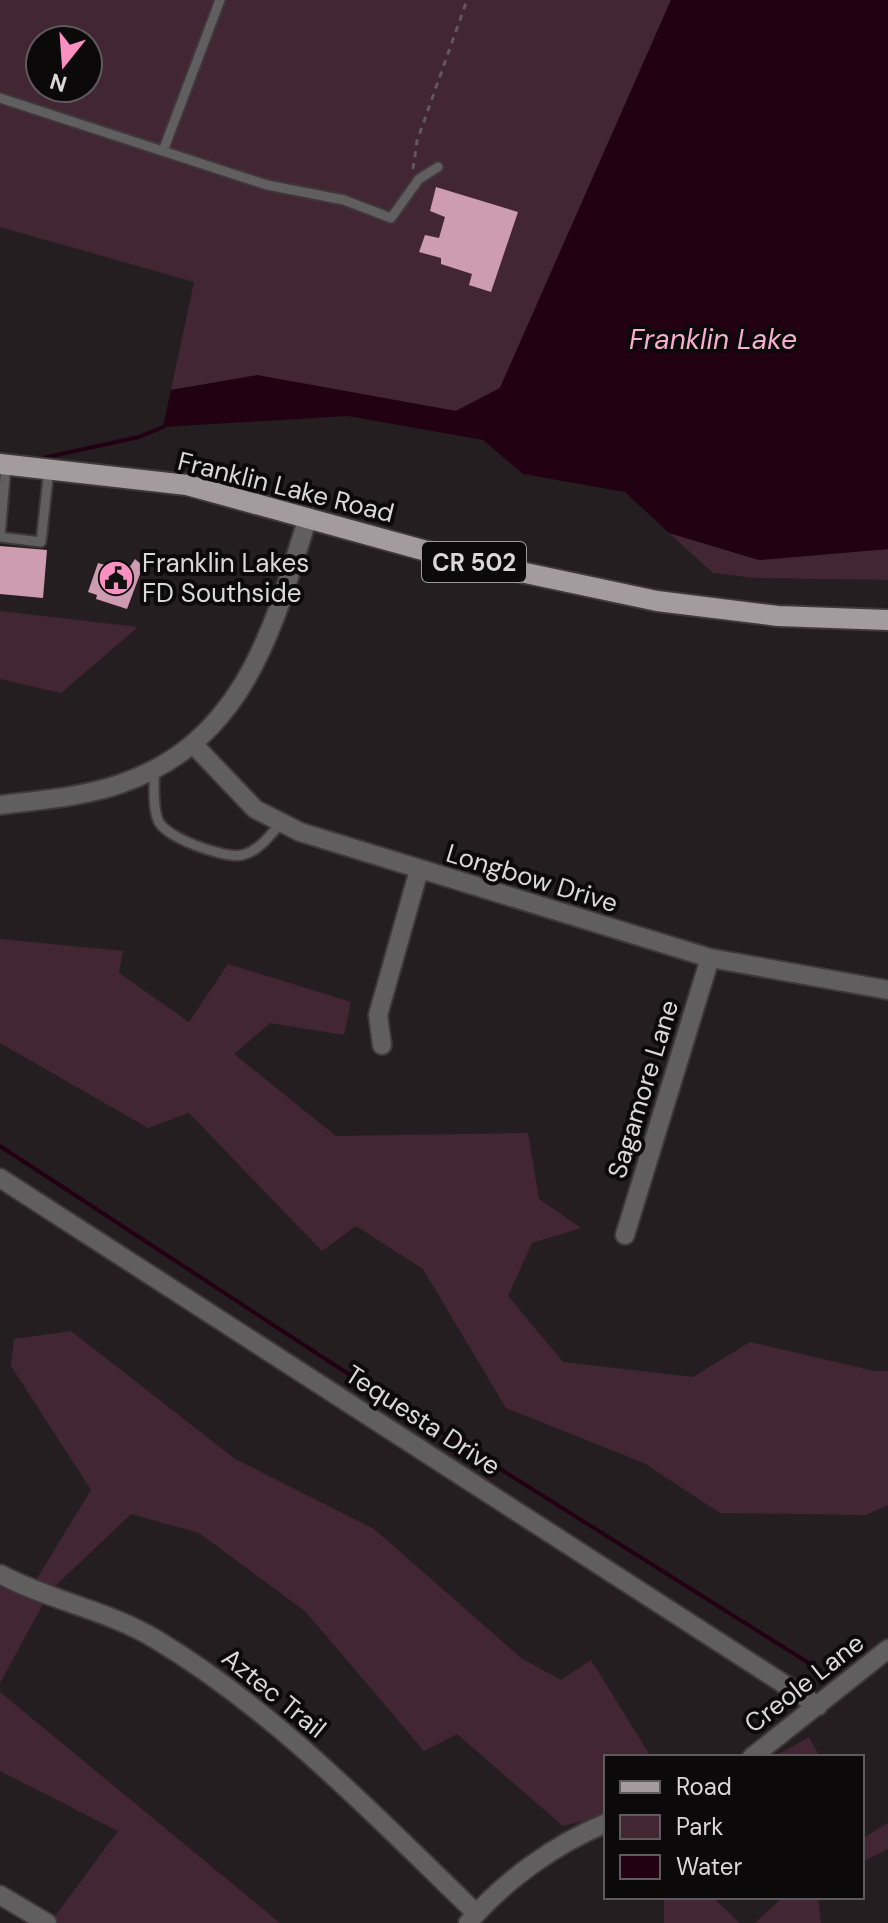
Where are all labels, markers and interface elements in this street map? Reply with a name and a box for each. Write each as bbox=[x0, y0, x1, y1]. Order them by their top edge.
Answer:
north arrow bbox=[24, 24, 104, 104]
text: N bbox=[46, 66, 70, 99]
water label: Franklin Lake bbox=[629, 321, 797, 358]
street label: Franklin Lake Road bbox=[174, 444, 398, 530]
road number: CR 502 bbox=[422, 542, 526, 582]
place label: Franklin Lakes FD Southside bbox=[142, 546, 309, 610]
public building icon: Franklin Lakes FD Southside bbox=[97, 559, 135, 597]
street label: Longbow Drive bbox=[442, 836, 622, 920]
street label: Sagamore Lane bbox=[600, 996, 686, 1182]
street label: Tequesta Drive bbox=[339, 1357, 507, 1483]
street label: Creole Lane bbox=[737, 1626, 871, 1740]
street label: Aztec Trail bbox=[215, 1641, 333, 1745]
legend bbox=[604, 1755, 864, 1899]
text: Road bbox=[676, 1771, 732, 1802]
text: Park bbox=[676, 1811, 723, 1842]
text: Water bbox=[676, 1851, 742, 1882]

